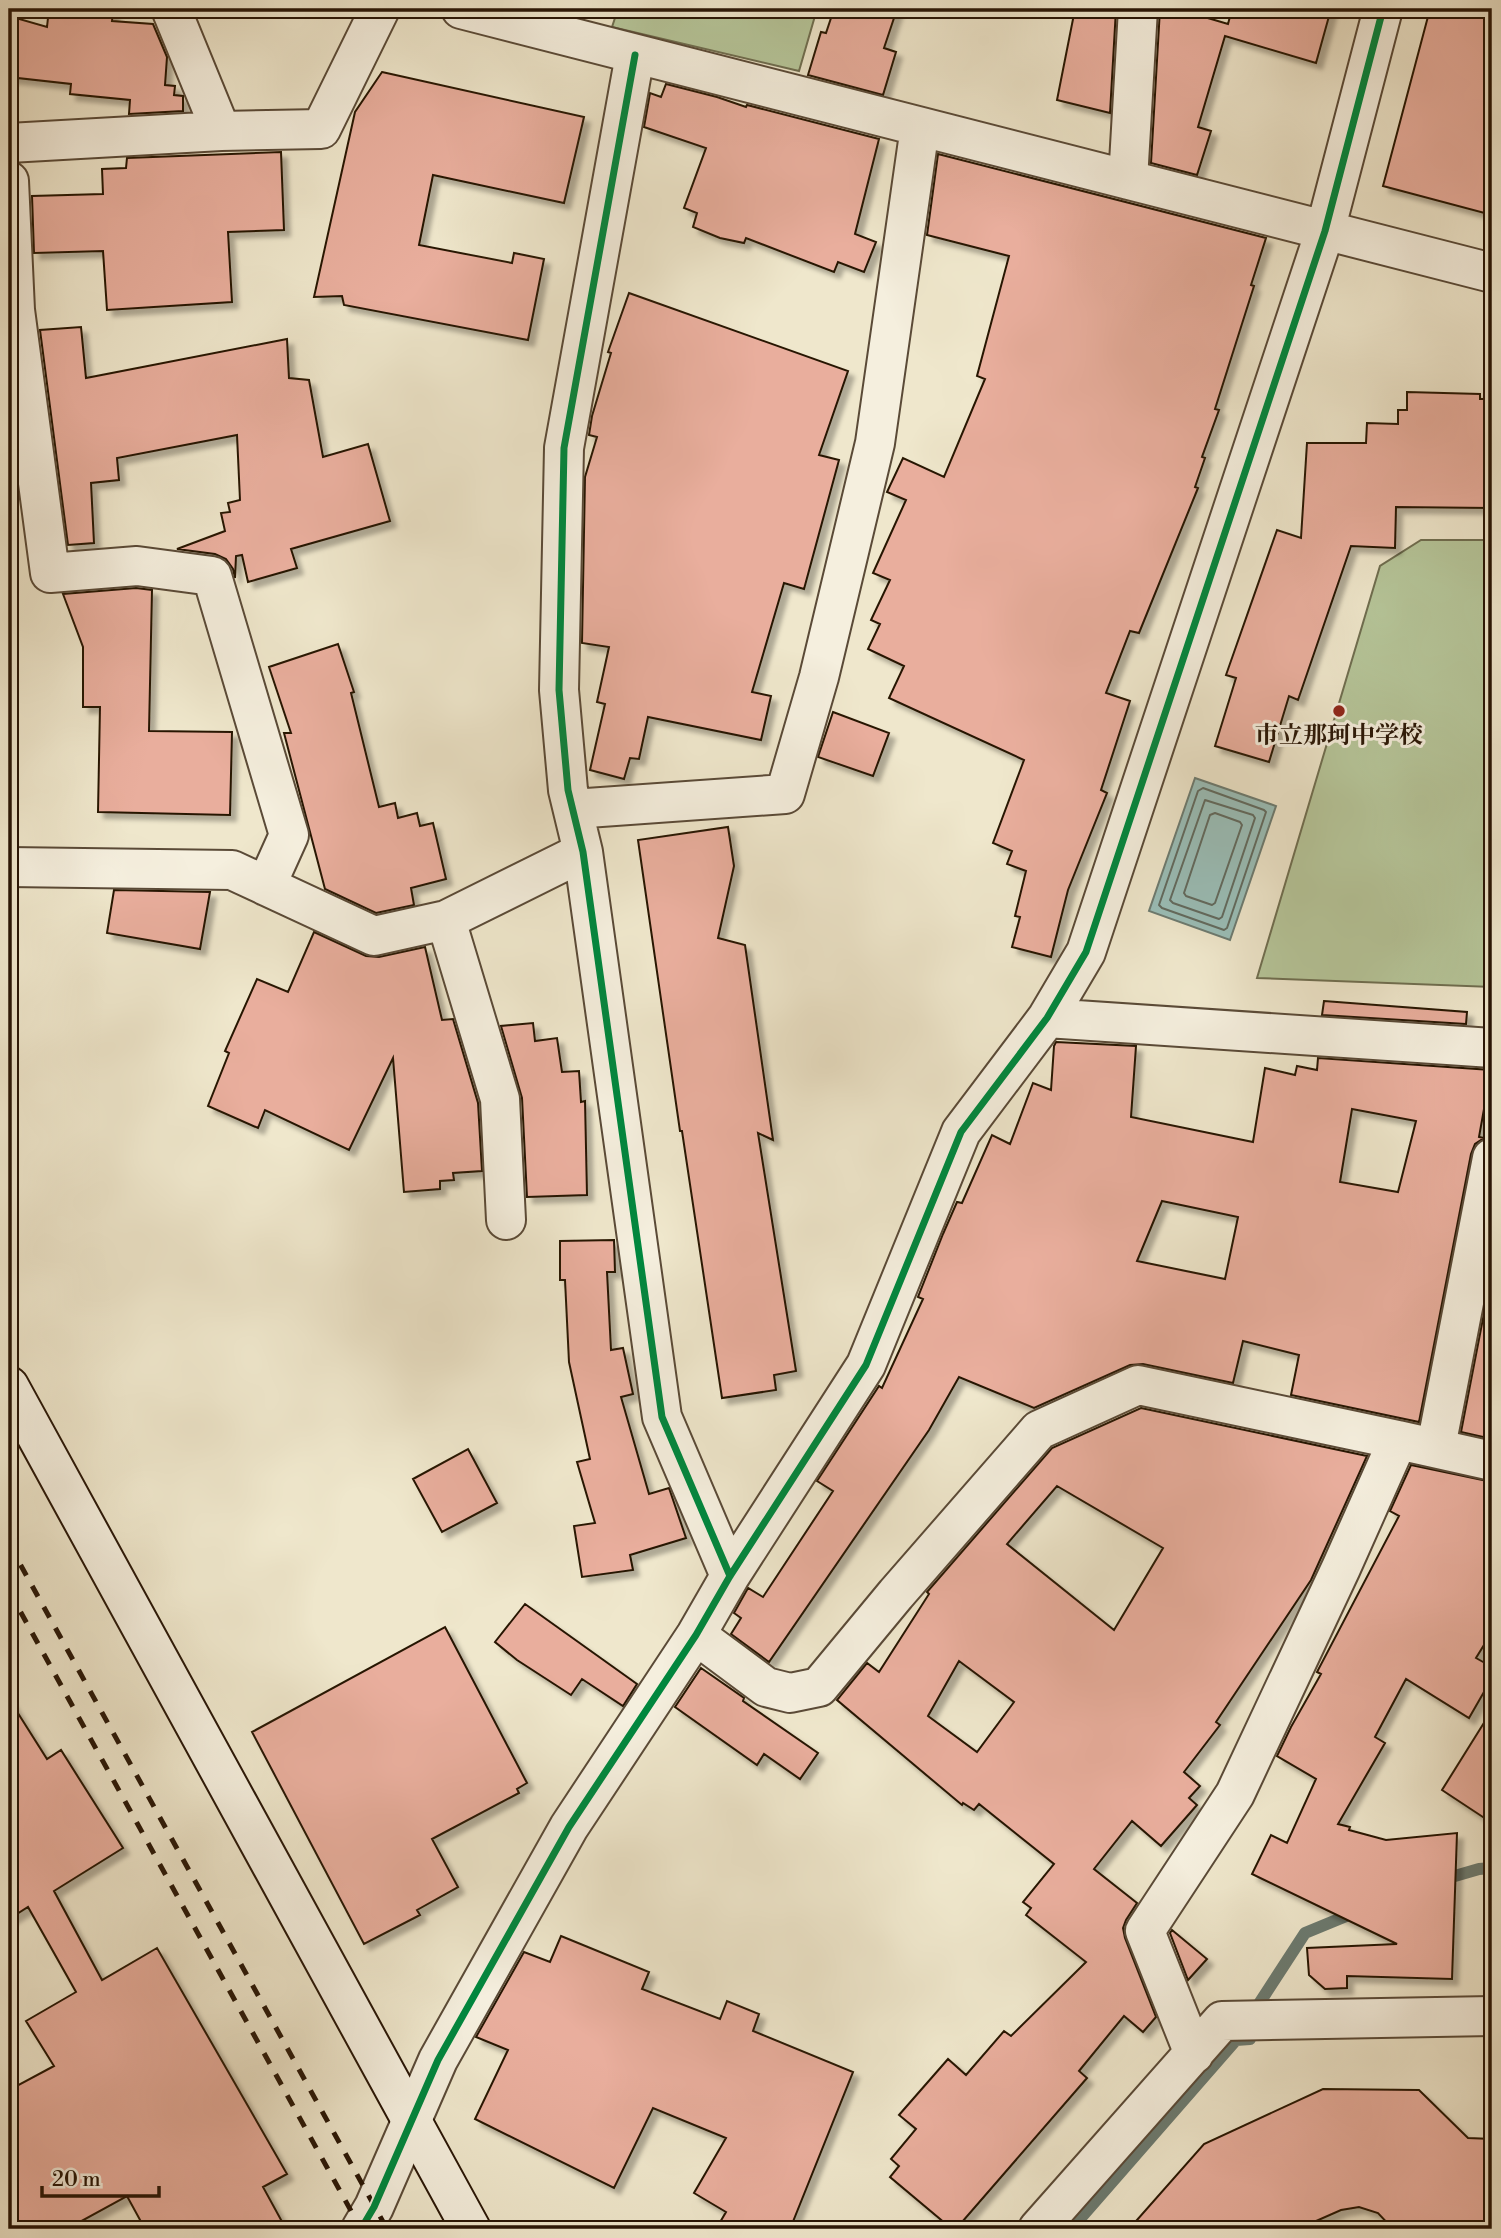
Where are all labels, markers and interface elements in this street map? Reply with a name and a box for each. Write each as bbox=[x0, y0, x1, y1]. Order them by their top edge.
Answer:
marker: 市立那珂中学校 bbox=[1331, 703, 1347, 719]
place label: 市立那珂中学校 bbox=[1255, 721, 1423, 751]
scale bar bbox=[42, 2154, 159, 2198]
text: 20 m bbox=[52, 2167, 101, 2193]

